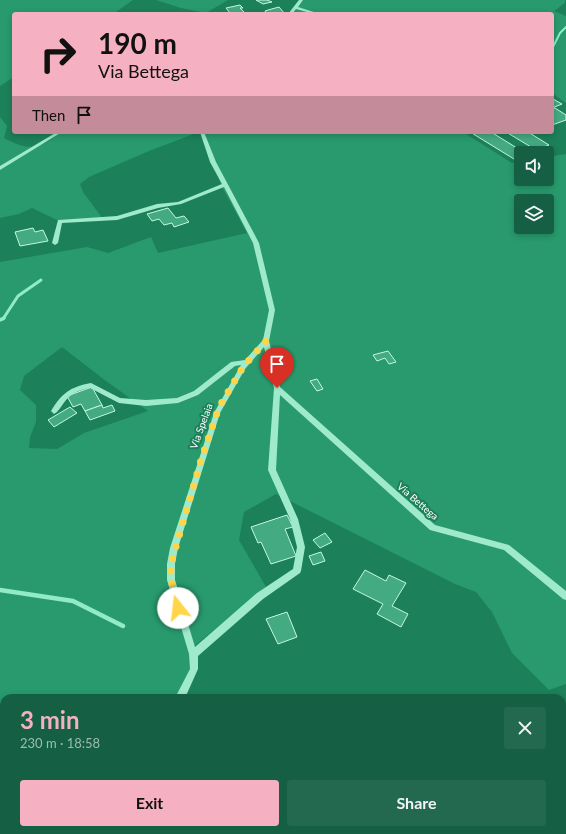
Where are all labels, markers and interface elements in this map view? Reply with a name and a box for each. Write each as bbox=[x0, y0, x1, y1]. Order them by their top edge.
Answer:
text: 190 m bbox=[98, 26, 177, 60]
icon: right bbox=[32, 28, 84, 80]
text: Via Bettega bbox=[98, 60, 189, 82]
icon: arrive bbox=[73, 104, 95, 126]
text: Then bbox=[32, 106, 65, 124]
map controls bbox=[514, 146, 554, 234]
button: sound bbox=[514, 146, 554, 186]
button: layers bbox=[514, 194, 554, 234]
pin bbox=[260, 347, 294, 388]
icon: arrive bbox=[266, 353, 288, 375]
street label: Via Spelaia bbox=[187, 402, 215, 450]
street label: Via Bettega bbox=[395, 480, 441, 522]
position arrow bbox=[157, 587, 199, 629]
text: 3 min bbox=[20, 705, 80, 734]
button: close bbox=[504, 707, 546, 749]
text: 230 m · 18:58 bbox=[20, 735, 100, 751]
button: Exit bbox=[20, 780, 279, 826]
button: Share bbox=[287, 780, 546, 826]

